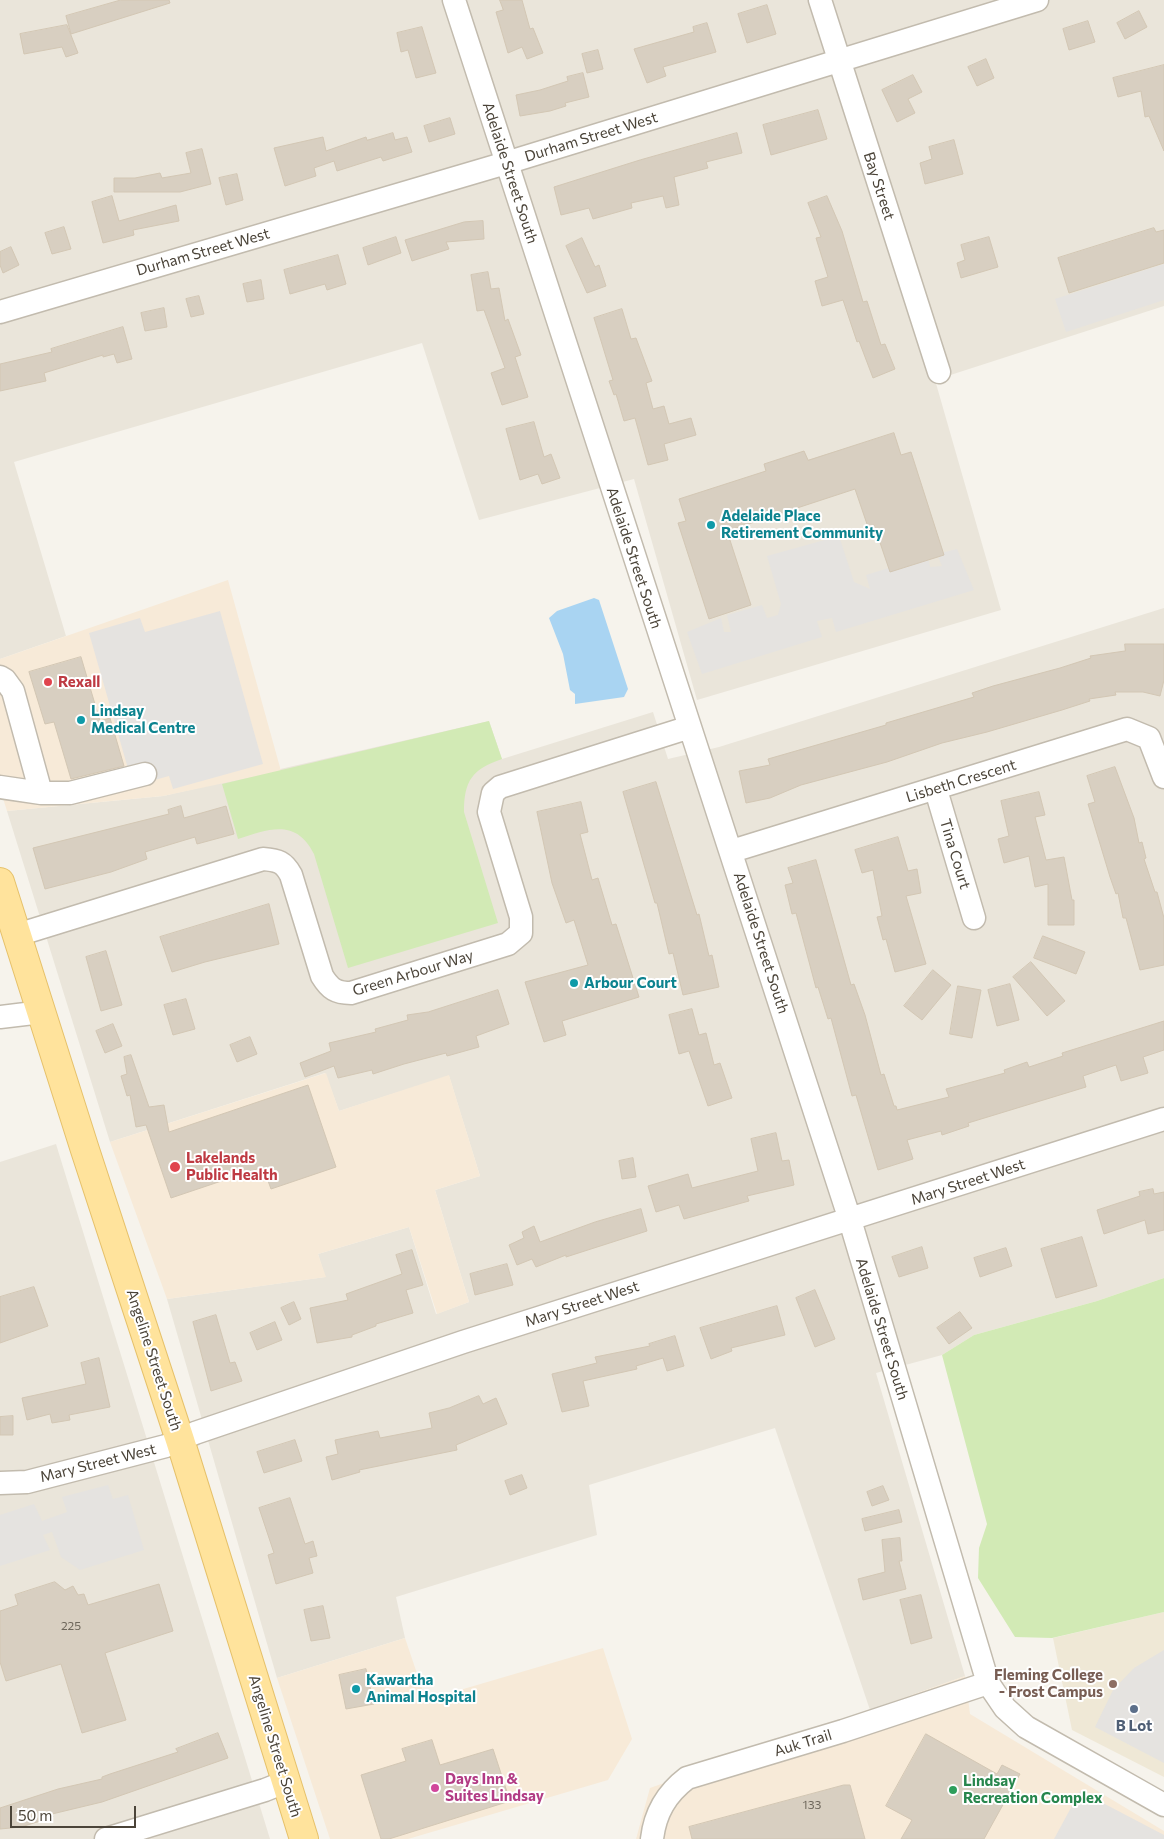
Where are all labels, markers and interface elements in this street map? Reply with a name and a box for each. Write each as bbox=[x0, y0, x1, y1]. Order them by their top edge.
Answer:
street label: Adelaide Street South bbox=[479, 100, 541, 246]
street label: Durham Street West bbox=[522, 108, 660, 166]
street label: Bay Street bbox=[860, 150, 898, 222]
street label: Durham Street West bbox=[134, 224, 272, 280]
street label: Adelaide Street South bbox=[603, 485, 665, 631]
place label: Adelaide Place Retirement Community bbox=[721, 507, 883, 542]
marker: Adelaide Place Retirement Community bbox=[705, 519, 717, 531]
place label: Rexall bbox=[58, 673, 100, 691]
marker: Rexall bbox=[42, 676, 54, 688]
place label: Lindsay Medical Centre bbox=[91, 702, 195, 737]
marker: Lindsay Medical Centre bbox=[75, 714, 87, 726]
street label: Lisbeth Crescent bbox=[904, 756, 1018, 806]
street label: Tina Court bbox=[936, 817, 974, 891]
street label: Adelaide Street South bbox=[730, 870, 792, 1016]
street label: Green Arbour Way bbox=[350, 946, 476, 1000]
place label: Arbour Court bbox=[584, 974, 677, 992]
marker: Arbour Court bbox=[568, 977, 580, 989]
place label: Lakelands Public Health bbox=[186, 1149, 278, 1184]
street label: Mary Street West bbox=[909, 1155, 1027, 1209]
marker: Lakelands Public Health bbox=[168, 1160, 182, 1174]
street label: Adelaide Street South bbox=[852, 1256, 912, 1402]
street label: Mary Street West bbox=[523, 1277, 641, 1331]
street label: Angeline Street South bbox=[123, 1287, 185, 1433]
street label: Mary Street West bbox=[38, 1440, 158, 1486]
house number: 225 bbox=[61, 1619, 81, 1633]
place label: Fleming College - Frost Campus bbox=[994, 1666, 1103, 1701]
place label: Kawartha Animal Hospital bbox=[366, 1671, 476, 1706]
street label: Angeline Street South bbox=[245, 1673, 305, 1819]
marker: Fleming College - Frost Campus bbox=[1107, 1678, 1119, 1690]
marker: Kawartha Animal Hospital bbox=[350, 1683, 362, 1695]
marker: B Lot bbox=[1128, 1703, 1140, 1715]
place label: B Lot bbox=[1116, 1717, 1152, 1735]
street label: Auk Trail bbox=[772, 1726, 834, 1760]
place label: Days Inn & Suites Lindsay bbox=[445, 1770, 544, 1805]
place label: Lindsay Recreation Complex bbox=[963, 1772, 1102, 1807]
marker: Days Inn & Suites Lindsay bbox=[429, 1782, 441, 1794]
marker: Lindsay Recreation Complex bbox=[947, 1784, 959, 1796]
scale bar bbox=[12, 1796, 139, 1828]
house number: 133 bbox=[803, 1798, 821, 1812]
text: 50 m bbox=[18, 1806, 52, 1824]

